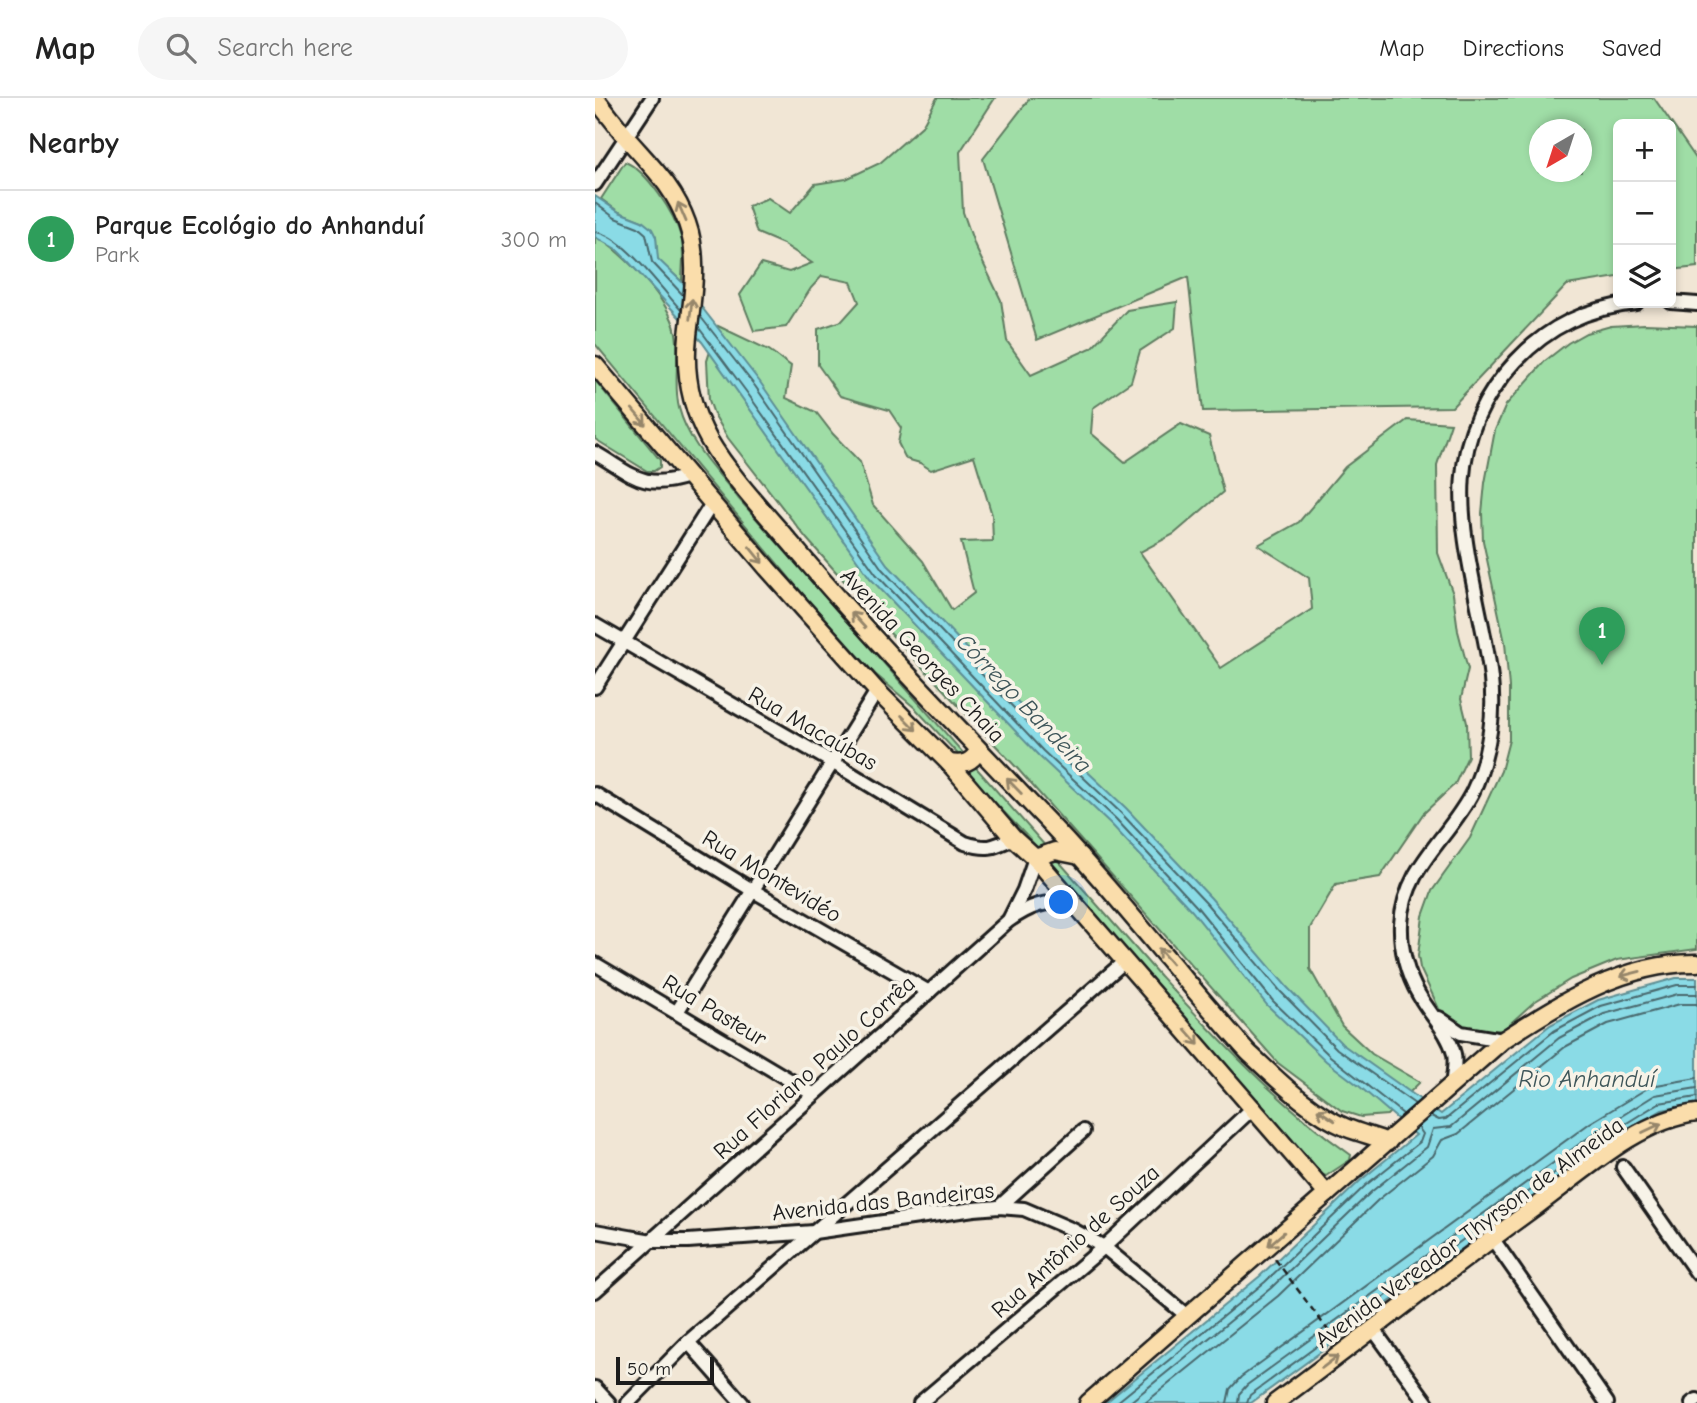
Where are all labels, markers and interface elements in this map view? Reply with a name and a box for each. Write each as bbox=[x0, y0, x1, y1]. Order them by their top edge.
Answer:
search box bbox=[138, 17, 628, 80]
text: Map bbox=[35, 29, 96, 67]
icon: search bbox=[162, 29, 200, 67]
text: Search here bbox=[218, 33, 353, 63]
text: Map bbox=[1379, 34, 1425, 62]
text: Directions bbox=[1463, 34, 1564, 62]
text: Saved bbox=[1602, 34, 1662, 62]
north arrow bbox=[1529, 119, 1592, 182]
map controls bbox=[1613, 119, 1676, 308]
button: + bbox=[1613, 119, 1676, 182]
text: Nearby bbox=[28, 126, 119, 161]
button: − bbox=[1613, 182, 1676, 245]
one-way arrow bbox=[675, 202, 688, 223]
text: Parque Ecológio do Anhanduí bbox=[95, 211, 425, 241]
text: 1 bbox=[46, 226, 56, 253]
text: 300 m bbox=[501, 226, 567, 253]
text: Park bbox=[95, 241, 139, 268]
button: layers bbox=[1613, 245, 1676, 308]
one-way arrow bbox=[685, 298, 698, 321]
one-way arrow bbox=[631, 408, 647, 426]
one-way arrow bbox=[748, 545, 764, 563]
street label: Avenida Georges Chaia bbox=[835, 563, 1010, 748]
pin: 1 bbox=[1579, 607, 1625, 665]
one-way arrow bbox=[850, 611, 866, 629]
water label: Córrego Bandeira bbox=[950, 627, 1098, 779]
street label: Rua Macaúbas bbox=[743, 681, 882, 776]
one-way arrow bbox=[900, 714, 917, 731]
one-way arrow bbox=[1006, 778, 1023, 795]
street label: Rua Montevidéo bbox=[697, 824, 846, 929]
your location bbox=[1044, 885, 1078, 919]
one-way arrow bbox=[1157, 947, 1173, 965]
one-way arrow bbox=[1619, 968, 1642, 981]
street label: Rua Pasteur bbox=[658, 969, 772, 1052]
street label: Rua Floriano Paulo Corrêa bbox=[708, 970, 921, 1165]
one-way arrow bbox=[1184, 1028, 1200, 1046]
water label: Rio Anhanduí bbox=[1518, 1065, 1658, 1093]
one-way arrow bbox=[1316, 1108, 1336, 1122]
street label: Avenida Vereador Thyrson de Almeida bbox=[1310, 1111, 1629, 1354]
one-way arrow bbox=[1641, 1121, 1662, 1134]
street label: Rua Antônio de Souza bbox=[986, 1159, 1165, 1324]
street label: Avenida das Bandeiras bbox=[771, 1176, 995, 1227]
one-way arrow bbox=[1267, 1231, 1285, 1247]
scale bar bbox=[616, 1354, 714, 1386]
one-way arrow bbox=[1320, 1355, 1339, 1370]
text: 50 m bbox=[627, 1358, 671, 1380]

